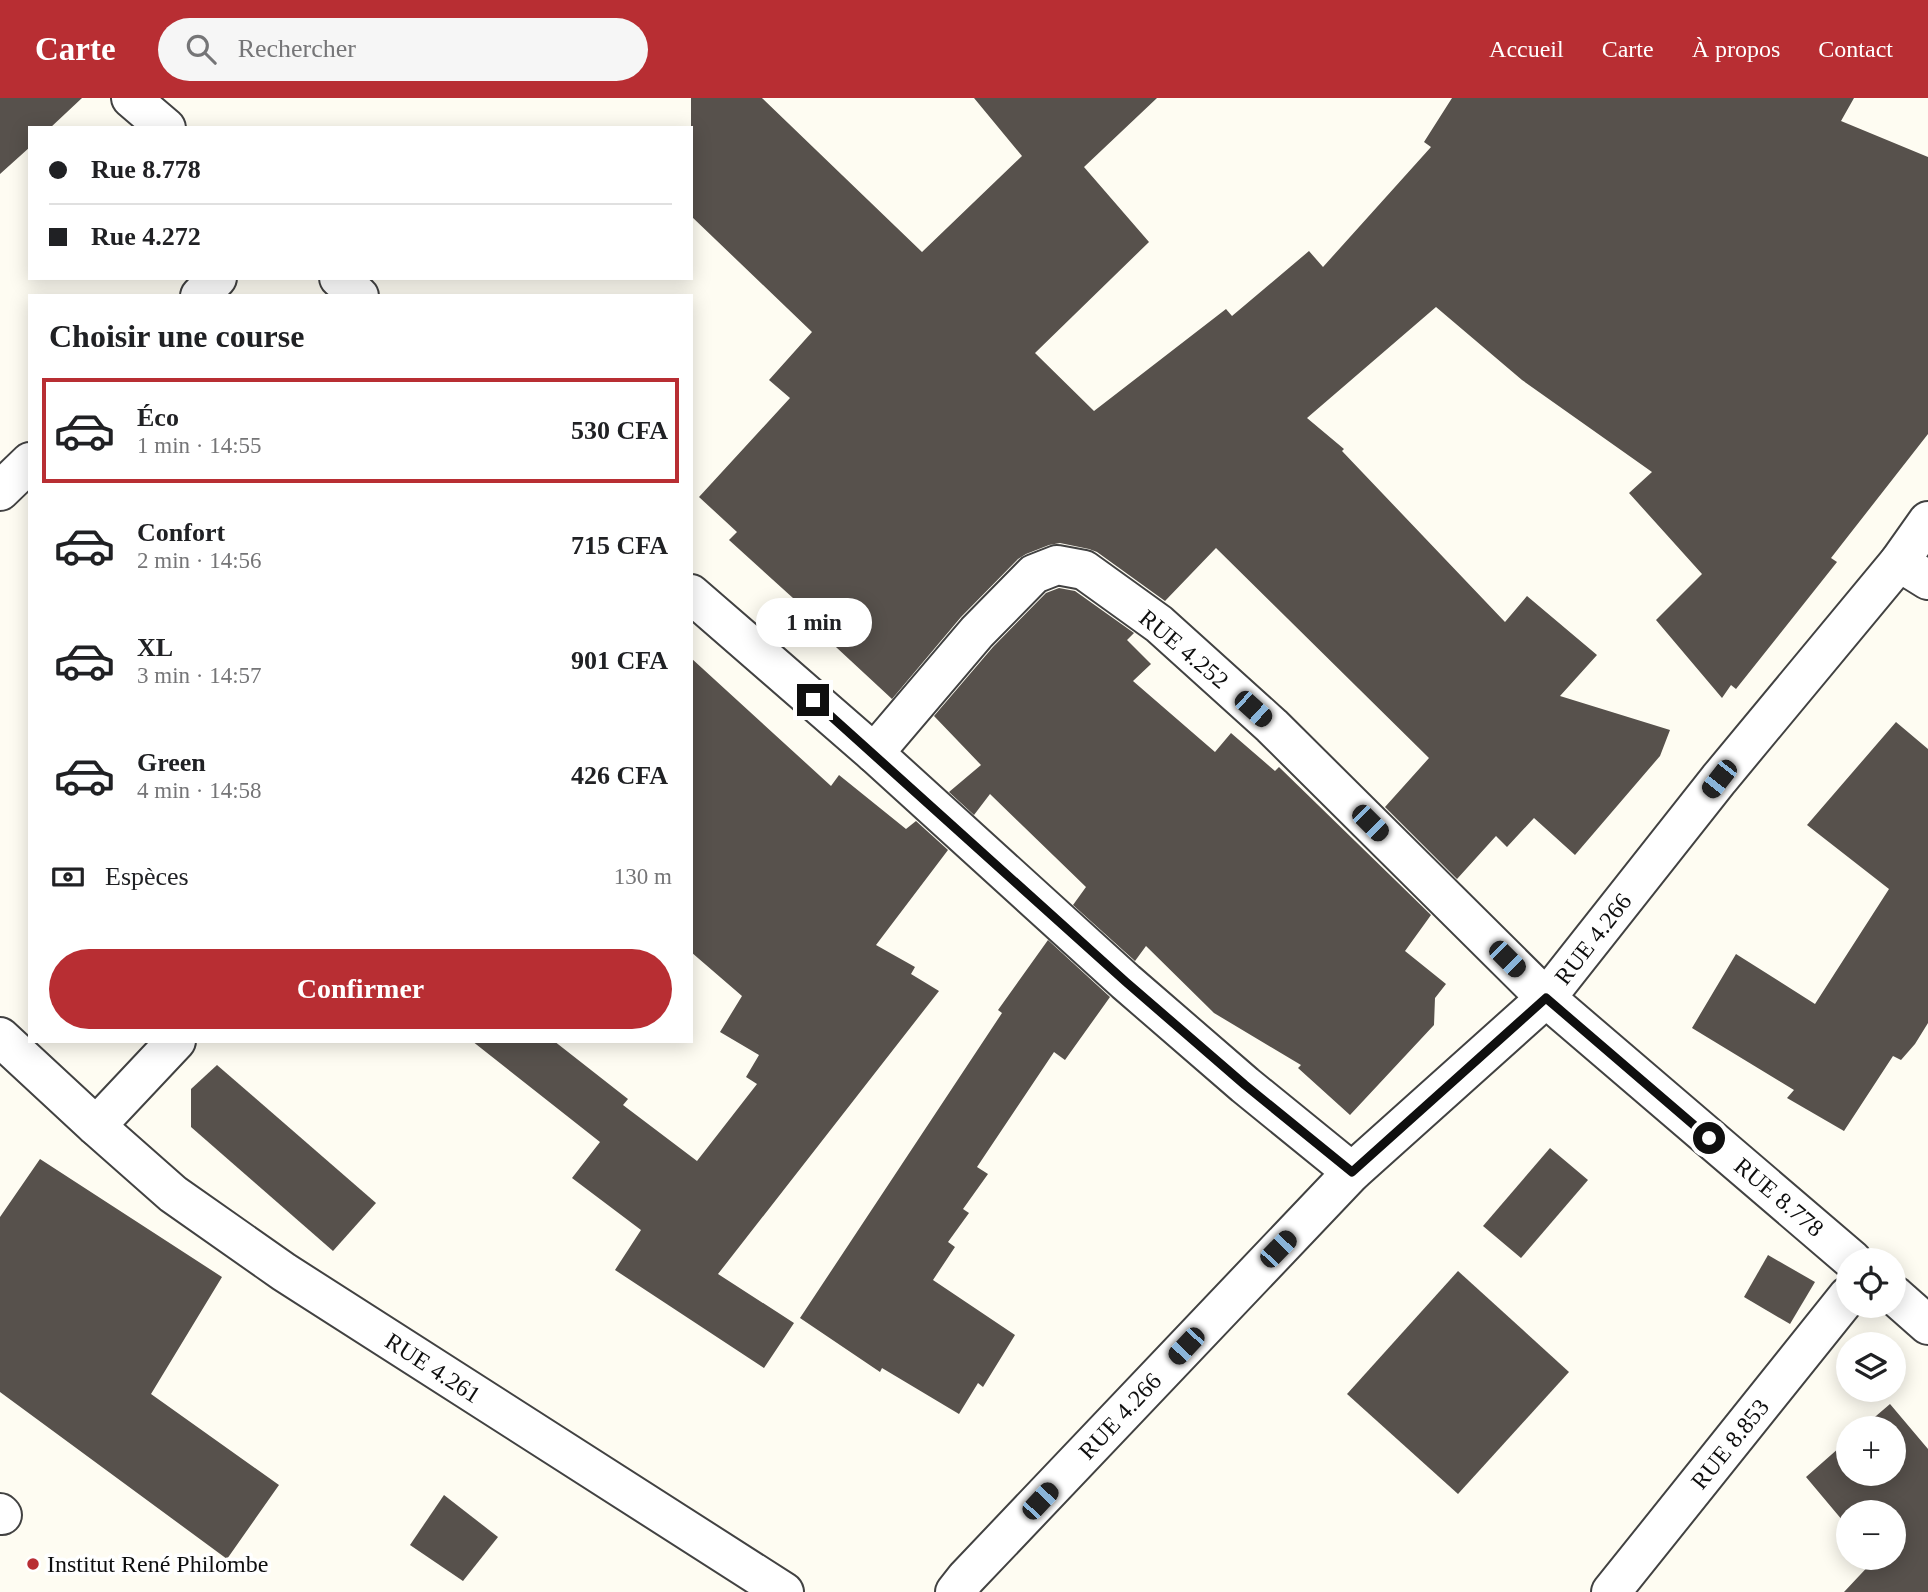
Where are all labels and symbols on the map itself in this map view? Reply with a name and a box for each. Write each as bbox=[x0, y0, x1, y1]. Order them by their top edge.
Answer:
callout: 1 min bbox=[755, 598, 871, 648]
street label: RUE 4.252 bbox=[1134, 604, 1234, 694]
route end bbox=[797, 684, 829, 716]
car bbox=[1231, 687, 1276, 731]
car bbox=[1698, 756, 1741, 802]
car bbox=[1348, 801, 1393, 845]
street label: RUE 4.266 bbox=[1550, 888, 1636, 990]
car bbox=[1485, 937, 1530, 981]
route start bbox=[1693, 1122, 1725, 1154]
street label: RUE 8.778 bbox=[1729, 1152, 1829, 1242]
car bbox=[1256, 1227, 1301, 1271]
car bbox=[1164, 1323, 1209, 1369]
street label: RUE 4.261 bbox=[381, 1328, 485, 1408]
street label: RUE 4.266 bbox=[1074, 1368, 1166, 1464]
street label: RUE 8.853 bbox=[1686, 1394, 1774, 1494]
car bbox=[1018, 1478, 1063, 1524]
place label: Institut René Philombe bbox=[47, 1551, 268, 1577]
marker: Institut René Philombe bbox=[25, 1556, 41, 1572]

